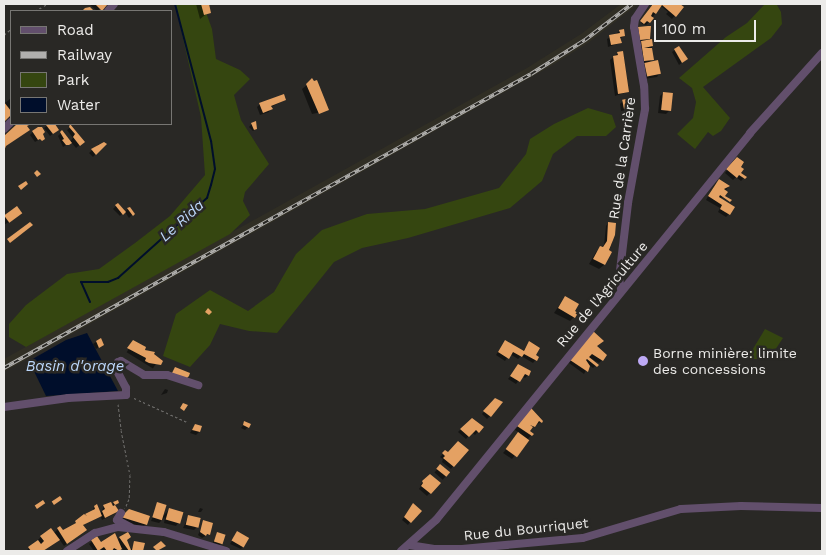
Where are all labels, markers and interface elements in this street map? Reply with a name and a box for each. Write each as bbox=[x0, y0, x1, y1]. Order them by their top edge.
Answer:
legend bbox=[10, 10, 172, 125]
scale bar bbox=[656, 10, 758, 42]
text: 100 m bbox=[662, 20, 706, 38]
text: Road bbox=[57, 21, 94, 39]
text: Railway bbox=[57, 46, 112, 64]
text: Park bbox=[57, 71, 89, 89]
text: Water bbox=[57, 96, 100, 114]
street label: Rue de la Carrière bbox=[605, 96, 639, 220]
water label: Le Rida bbox=[156, 196, 208, 246]
street label: Rue de l'Agriculture bbox=[553, 238, 651, 350]
place label: Borne minière: limite des concessions bbox=[653, 345, 797, 378]
marker: Borne minière: limite des concessions bbox=[637, 355, 649, 367]
water label: Basin d'orage bbox=[26, 358, 124, 376]
street label: Rue du Bourriquet bbox=[463, 514, 589, 544]

